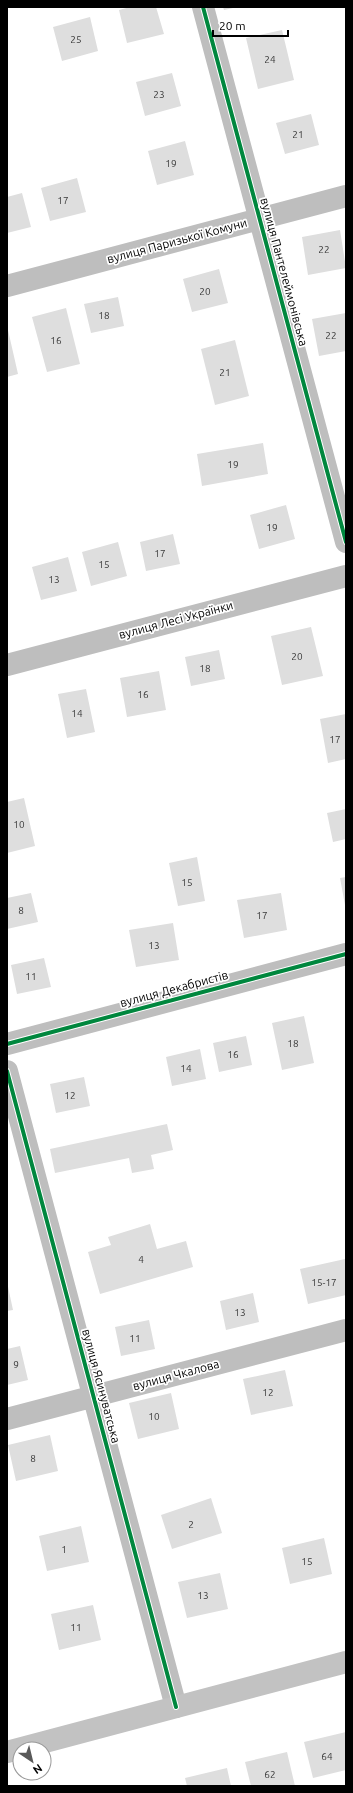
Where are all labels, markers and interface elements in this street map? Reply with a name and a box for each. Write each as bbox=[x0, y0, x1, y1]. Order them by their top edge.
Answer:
scale bar bbox=[213, 12, 288, 38]
text: 20 m bbox=[219, 19, 246, 32]
house number: 25 bbox=[70, 34, 82, 45]
house number: 24 bbox=[264, 54, 276, 65]
house number: 23 bbox=[153, 89, 165, 100]
house number: 21 bbox=[292, 129, 304, 140]
house number: 19 bbox=[165, 158, 177, 169]
house number: 17 bbox=[57, 195, 69, 206]
street label: вулиця Пантелеймонівська bbox=[258, 196, 311, 347]
street label: вулиця Паризької Комуни bbox=[105, 216, 248, 265]
house number: 22 bbox=[318, 244, 330, 255]
house number: 20 bbox=[199, 286, 211, 297]
house number: 18 bbox=[98, 310, 110, 321]
house number: 22 bbox=[325, 330, 337, 341]
house number: 16 bbox=[50, 335, 62, 346]
house number: 21 bbox=[219, 367, 231, 378]
house number: 19 bbox=[227, 459, 239, 470]
house number: 19 bbox=[266, 522, 278, 533]
house number: 17 bbox=[154, 548, 166, 559]
house number: 15 bbox=[98, 559, 110, 570]
house number: 13 bbox=[48, 574, 60, 585]
street label: вулиця Лесі Українки bbox=[117, 598, 234, 641]
house number: 20 bbox=[291, 651, 303, 662]
house number: 18 bbox=[199, 663, 211, 674]
house number: 16 bbox=[137, 689, 149, 700]
house number: 14 bbox=[71, 708, 83, 719]
house number: 17 bbox=[329, 734, 341, 745]
house number: 10 bbox=[13, 819, 25, 830]
house number: 15 bbox=[181, 877, 193, 888]
house number: 8 bbox=[18, 905, 24, 916]
house number: 17 bbox=[256, 910, 268, 921]
house number: 13 bbox=[148, 940, 160, 951]
street label: вулиця Декабристів bbox=[118, 968, 229, 1009]
house number: 11 bbox=[25, 971, 37, 982]
house number: 18 bbox=[287, 1038, 299, 1049]
house number: 16 bbox=[227, 1049, 239, 1060]
house number: 14 bbox=[180, 1063, 192, 1074]
house number: 12 bbox=[64, 1090, 76, 1101]
house number: 4 bbox=[138, 1254, 144, 1265]
house number: 15-17 bbox=[311, 1277, 337, 1288]
house number: 13 bbox=[234, 1307, 246, 1318]
street label: вулиця Ясинуватська bbox=[80, 1327, 123, 1444]
house number: 11 bbox=[129, 1333, 141, 1344]
street label: вулиця Чкалова bbox=[131, 1357, 221, 1392]
house number: 9 bbox=[13, 1359, 19, 1370]
house number: 12 bbox=[262, 1387, 274, 1398]
house number: 10 bbox=[148, 1411, 160, 1422]
house number: 8 bbox=[30, 1453, 36, 1464]
house number: 2 bbox=[188, 1519, 194, 1530]
house number: 1 bbox=[61, 1544, 67, 1555]
house number: 15 bbox=[301, 1556, 313, 1567]
house number: 13 bbox=[197, 1590, 209, 1601]
house number: 11 bbox=[70, 1622, 82, 1633]
north arrow bbox=[12, 1741, 52, 1781]
house number: 64 bbox=[321, 1751, 333, 1762]
text: N bbox=[31, 1762, 45, 1776]
house number: 62 bbox=[264, 1769, 276, 1780]

